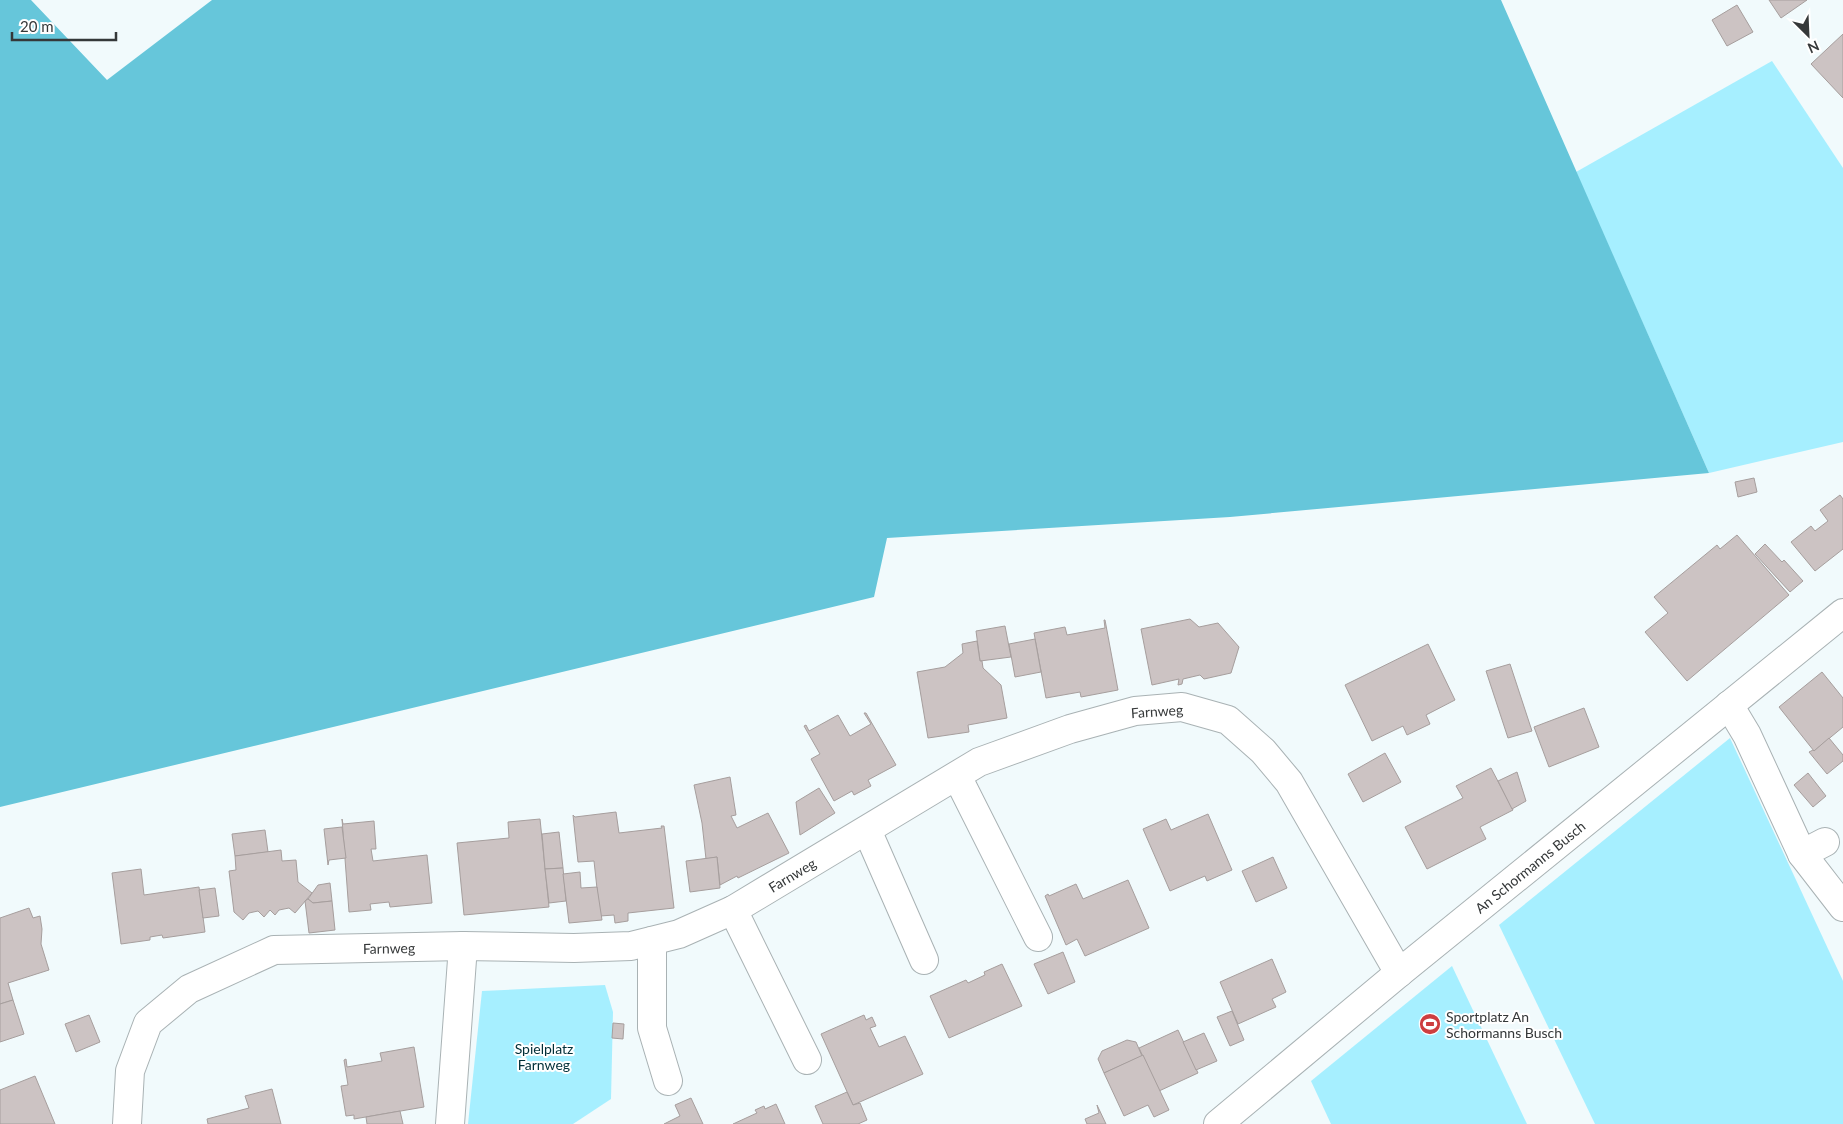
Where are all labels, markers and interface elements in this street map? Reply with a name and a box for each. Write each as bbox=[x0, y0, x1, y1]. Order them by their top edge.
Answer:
scale bar bbox=[12, 10, 116, 42]
north arrow bbox=[1783, 10, 1833, 60]
text: 20 m bbox=[20, 17, 54, 35]
text: N bbox=[1805, 37, 1822, 57]
street label: Farnweg bbox=[1130, 701, 1184, 721]
street label: An Schormanns Busch bbox=[1471, 817, 1589, 917]
street label: Farnweg bbox=[765, 854, 819, 896]
street label: Farnweg bbox=[363, 939, 415, 957]
place label: Sportplatz An Schormanns Busch bbox=[1446, 1008, 1562, 1041]
sports icon: Sportplatz An Schormanns Busch bbox=[1418, 1012, 1442, 1036]
park label: Spielplatz Farnweg bbox=[515, 1040, 573, 1073]

